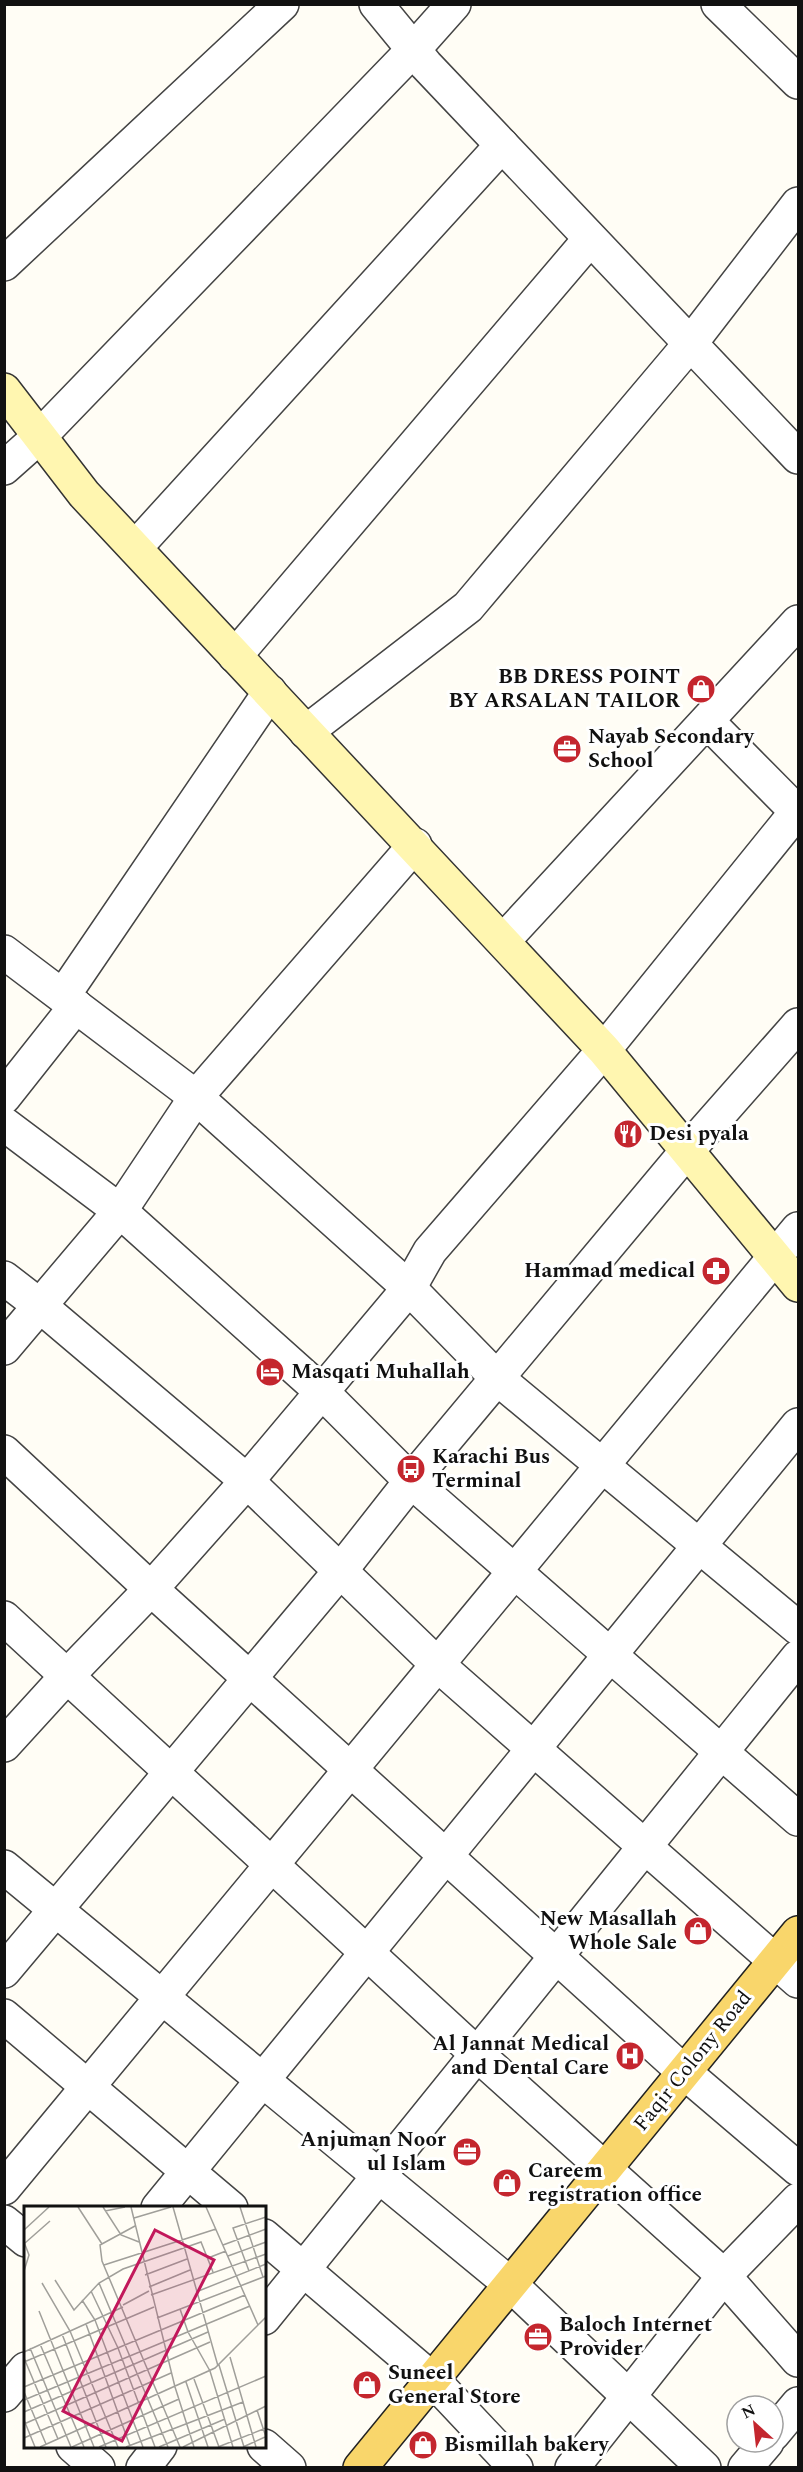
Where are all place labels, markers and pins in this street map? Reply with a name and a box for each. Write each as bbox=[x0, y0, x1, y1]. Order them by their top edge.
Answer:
place label: BB DRESS POINT BY ARSALAN TAILOR bbox=[449, 661, 681, 717]
shop icon: BB DRESS POINT BY ARSALAN TAILOR bbox=[685, 673, 717, 705]
place label: Nayab Secondary School bbox=[588, 721, 755, 777]
office icon: Nayab Secondary School bbox=[551, 733, 583, 765]
restaurant icon: Desi pyala bbox=[612, 1118, 644, 1150]
place label: Desi pyala bbox=[649, 1118, 749, 1150]
place label: Hammad medical bbox=[524, 1255, 695, 1287]
pharmacy icon: Hammad medical bbox=[700, 1255, 732, 1287]
hotel icon: Masqati Muhallah bbox=[254, 1356, 286, 1388]
place label: Masqati Muhallah bbox=[291, 1356, 470, 1388]
place label: Karachi Bus Terminal bbox=[432, 1441, 550, 1497]
bus stop icon: Karachi Bus Terminal bbox=[395, 1453, 427, 1485]
place label: New Masallah Whole Sale bbox=[540, 1903, 677, 1959]
shop icon: New Masallah Whole Sale bbox=[682, 1915, 714, 1947]
place label: Al Jannat Medical and Dental Care bbox=[433, 2028, 609, 2084]
hospital icon: Al Jannat Medical and Dental Care bbox=[614, 2040, 646, 2072]
place label: Anjuman Noor ul Islam bbox=[300, 2124, 446, 2180]
office icon: Anjuman Noor ul Islam bbox=[451, 2136, 483, 2168]
place label: Careem registration office bbox=[528, 2155, 702, 2211]
shop icon: Careem registration office bbox=[491, 2167, 523, 2199]
place label: Baloch Internet Provider bbox=[559, 2309, 712, 2365]
office icon: Baloch Internet Provider bbox=[522, 2321, 554, 2353]
place label: Suneel General Store bbox=[388, 2357, 521, 2413]
shop icon: Suneel General Store bbox=[351, 2369, 383, 2401]
shop icon: Bismillah bakery bbox=[407, 2429, 439, 2461]
place label: Bismillah bakery bbox=[444, 2429, 609, 2461]

